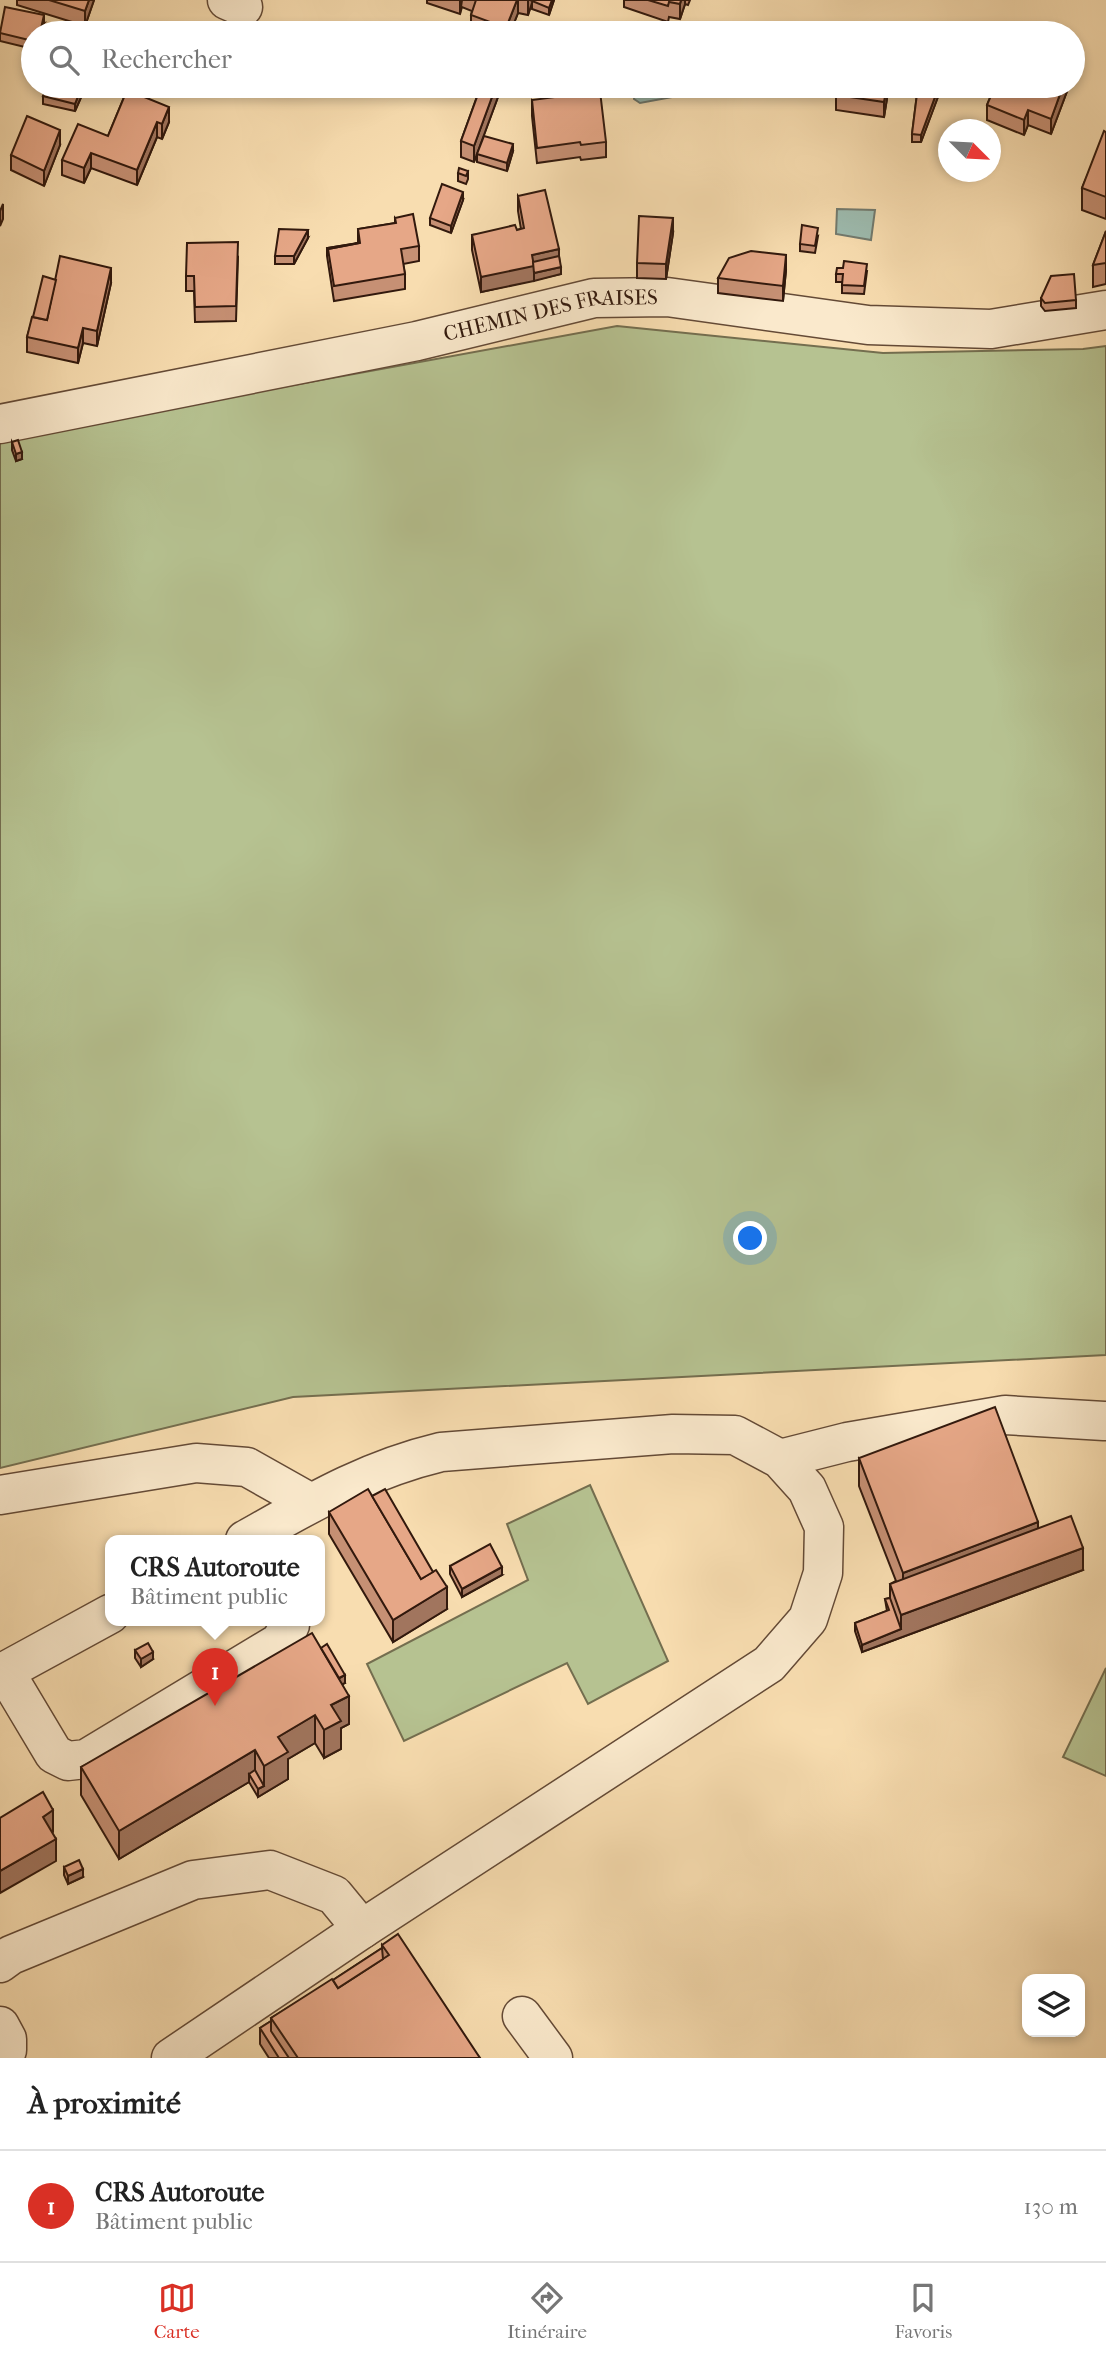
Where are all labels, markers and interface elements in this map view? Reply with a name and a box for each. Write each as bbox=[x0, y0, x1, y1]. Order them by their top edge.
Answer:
search box bbox=[21, 21, 1085, 98]
icon: search bbox=[45, 41, 83, 79]
text: Rechercher bbox=[101, 44, 232, 75]
north arrow bbox=[938, 119, 1001, 182]
street label: CHEMIN DES FRAISES bbox=[441, 284, 658, 346]
your location bbox=[733, 1221, 767, 1255]
popup bbox=[105, 1535, 325, 1626]
text: CRS Autoroute bbox=[130, 1552, 300, 1583]
text: Bâtiment public bbox=[130, 1583, 288, 1610]
pin: 1 bbox=[192, 1648, 238, 1706]
map controls bbox=[1022, 1974, 1085, 2037]
button: layers bbox=[1022, 1974, 1085, 2037]
text: À proximité bbox=[28, 2086, 181, 2121]
text: CRS Autoroute bbox=[95, 2177, 264, 2208]
text: 1 bbox=[47, 2193, 55, 2220]
text: 130 m bbox=[1024, 2193, 1078, 2220]
text: Bâtiment public bbox=[95, 2208, 253, 2235]
tab: Carte bbox=[154, 2279, 200, 2343]
tab: Itinéraire bbox=[507, 2279, 587, 2343]
tab: Favoris bbox=[894, 2279, 952, 2343]

